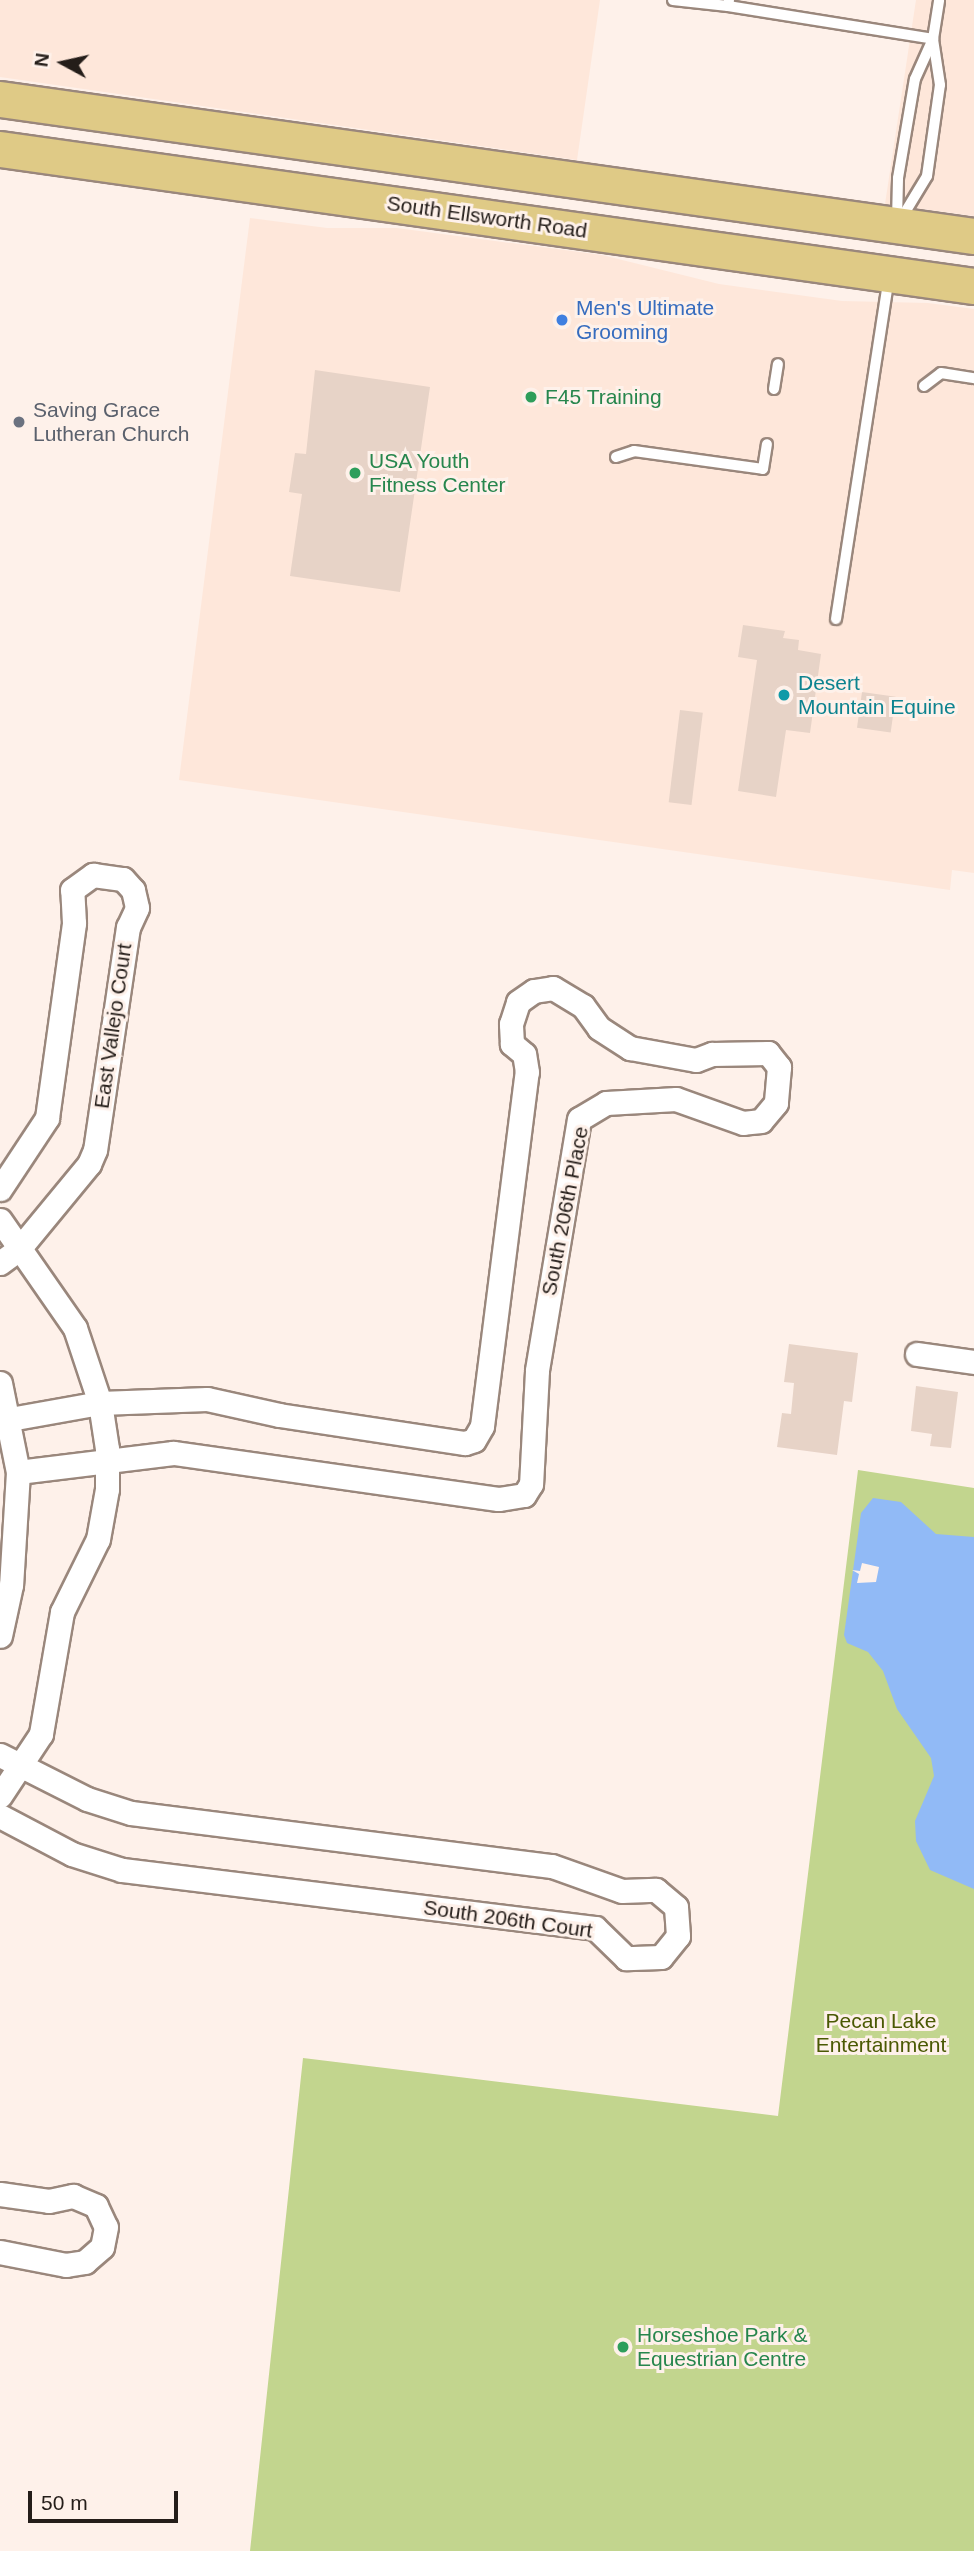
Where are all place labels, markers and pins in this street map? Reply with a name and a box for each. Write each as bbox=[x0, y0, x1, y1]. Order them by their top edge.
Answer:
place label: Men's Ultimate Grooming bbox=[576, 295, 714, 345]
marker: Men's Ultimate Grooming bbox=[554, 312, 570, 328]
place label: F45 Training bbox=[545, 384, 662, 410]
marker: F45 Training bbox=[523, 389, 539, 405]
place label: Saving Grace Lutheran Church bbox=[33, 397, 189, 447]
marker: Saving Grace Lutheran Church bbox=[11, 414, 27, 430]
place label: USA Youth Fitness Center bbox=[369, 448, 506, 498]
marker: USA Youth Fitness Center bbox=[347, 465, 363, 481]
place label: Desert Mountain Equine bbox=[798, 670, 956, 720]
marker: Desert Mountain Equine bbox=[776, 687, 792, 703]
place label: Horseshoe Park & Equestrian Centre bbox=[637, 2322, 807, 2372]
marker: Horseshoe Park & Equestrian Centre bbox=[615, 2339, 631, 2355]

